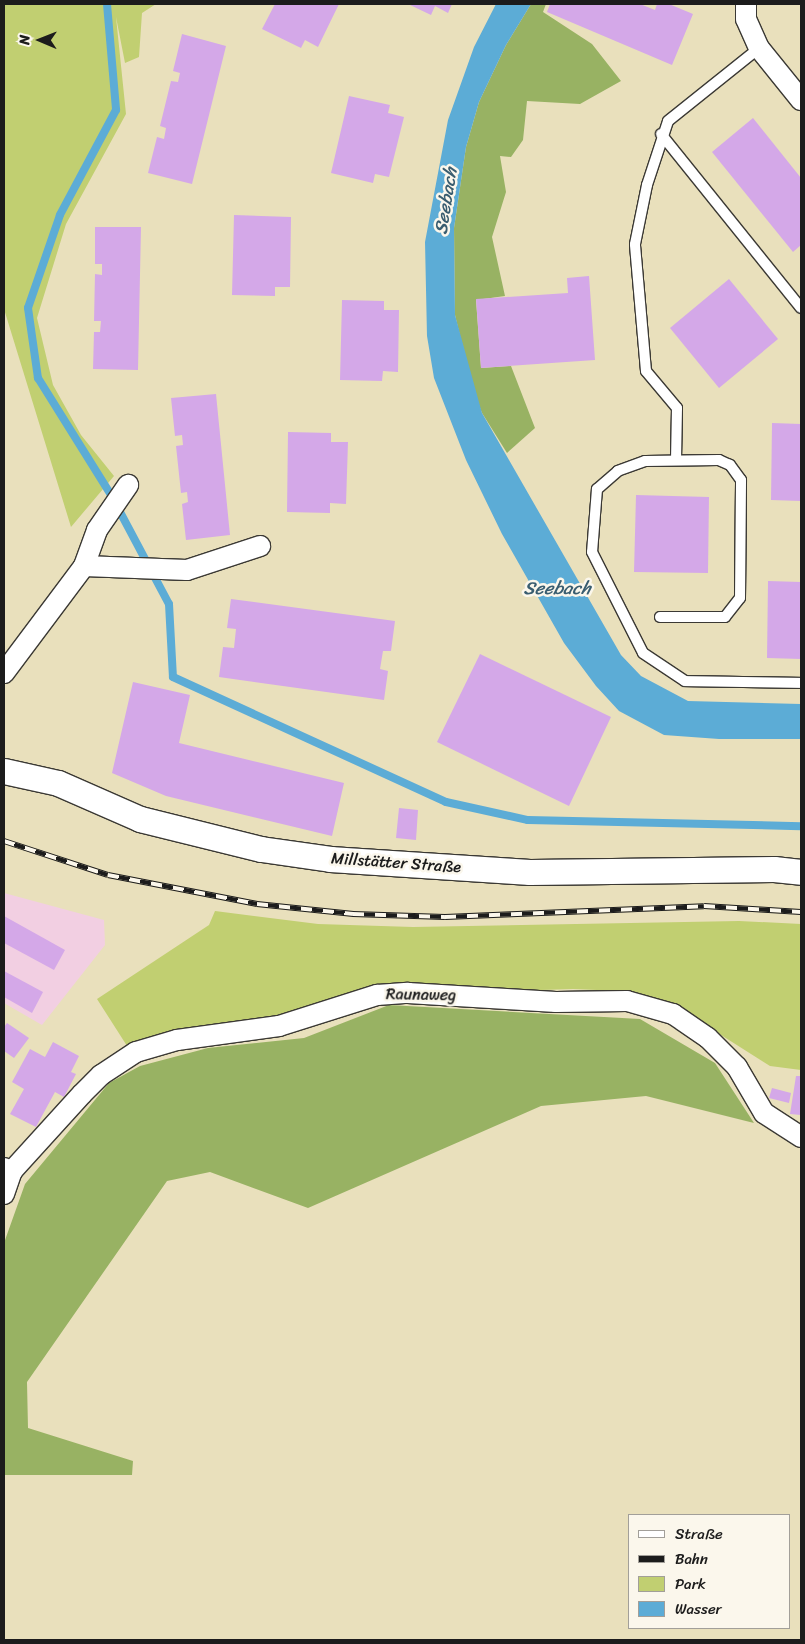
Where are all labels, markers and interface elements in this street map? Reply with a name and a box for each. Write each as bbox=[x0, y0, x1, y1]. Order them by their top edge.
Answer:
north arrow bbox=[15, 15, 65, 65]
text: N bbox=[12, 35, 37, 45]
water label: Seebach bbox=[430, 166, 462, 236]
water label: Seebach bbox=[523, 577, 591, 599]
street label: Millstätter Straße bbox=[330, 849, 462, 877]
street label: Raunaweg bbox=[386, 985, 456, 1005]
legend bbox=[628, 1514, 790, 1629]
text: Straße bbox=[675, 1521, 723, 1547]
text: Bahn bbox=[675, 1546, 708, 1572]
text: Park bbox=[675, 1571, 706, 1597]
text: Wasser bbox=[675, 1596, 722, 1622]

